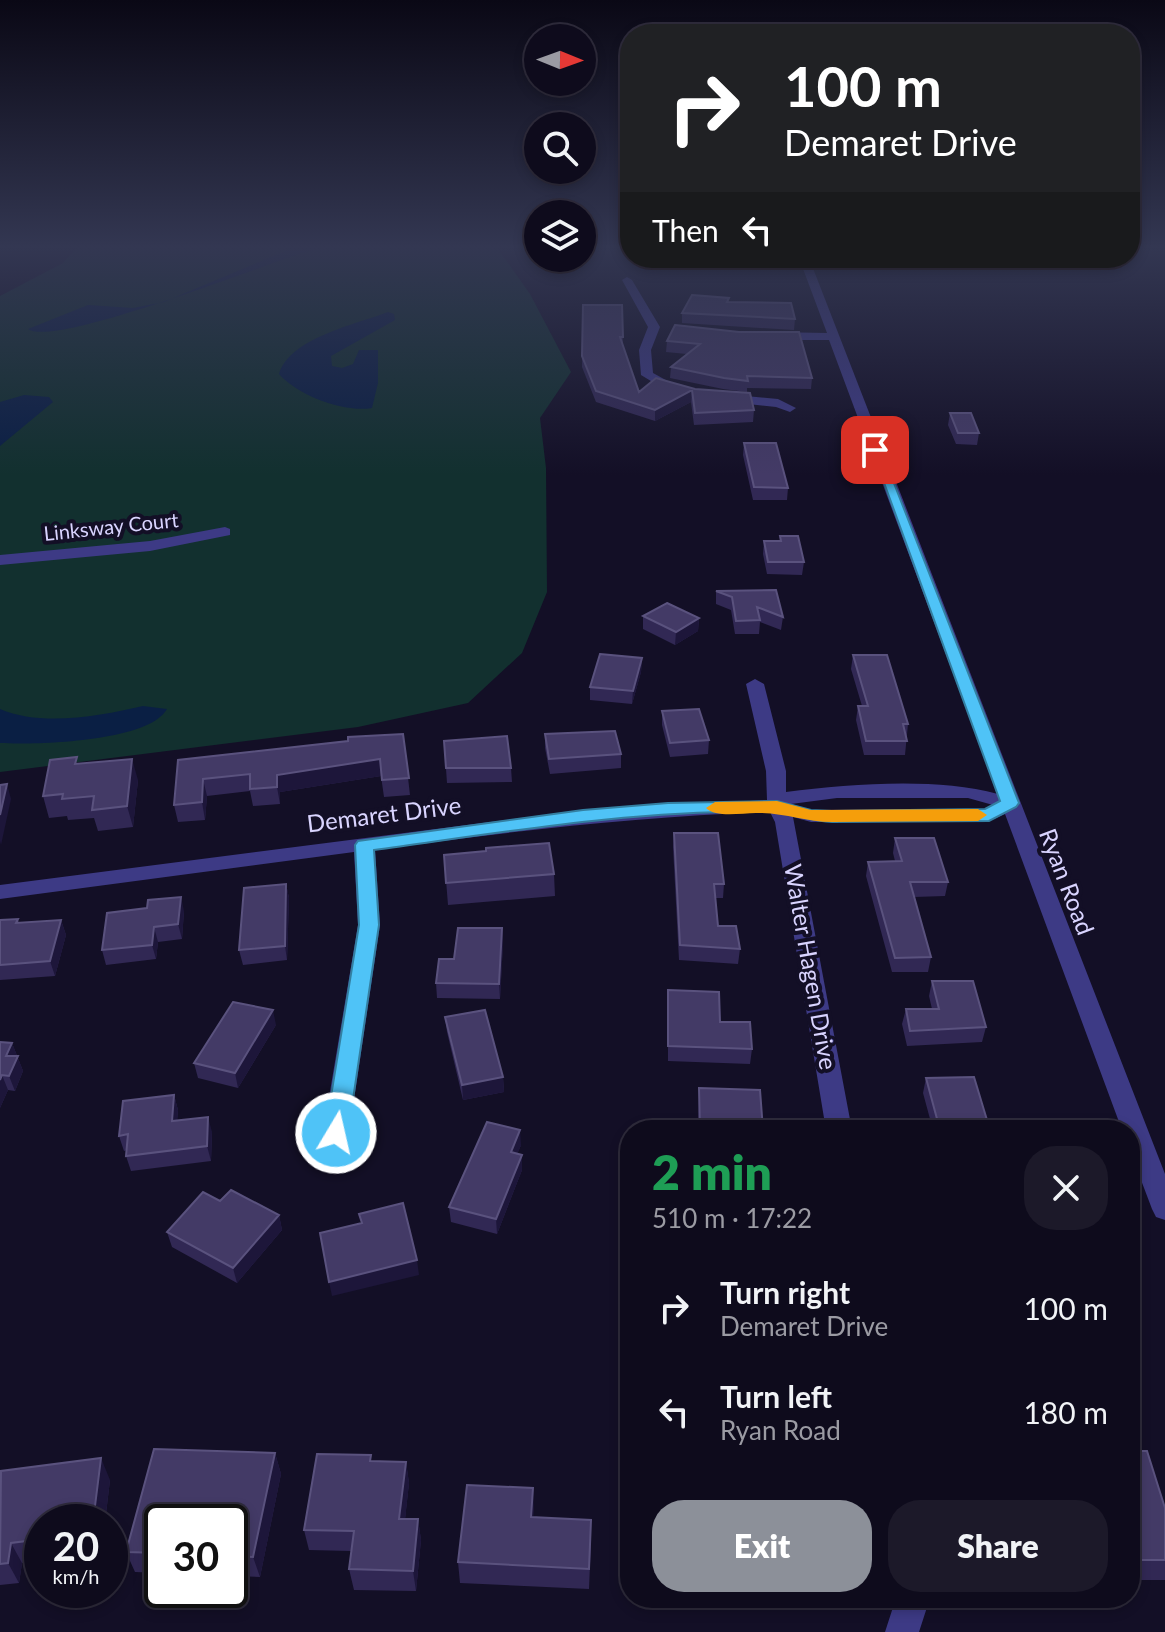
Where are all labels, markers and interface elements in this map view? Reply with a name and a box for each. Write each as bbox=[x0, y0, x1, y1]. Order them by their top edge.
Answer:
north arrow bbox=[524, 24, 596, 96]
map controls bbox=[524, 24, 596, 272]
text: 100 m bbox=[784, 52, 942, 119]
icon: right bbox=[652, 56, 756, 160]
button: search bbox=[524, 112, 596, 184]
text: Demaret Drive bbox=[784, 120, 1017, 164]
button: layers bbox=[524, 200, 596, 272]
icon: left bbox=[735, 208, 779, 252]
text: Then bbox=[652, 212, 719, 248]
pin bbox=[841, 416, 909, 484]
icon: arrive bbox=[853, 428, 897, 472]
street label: Linksway Court bbox=[42, 507, 179, 545]
street label: Demaret Drive bbox=[305, 790, 463, 837]
street label: Ryan Road bbox=[1034, 824, 1101, 939]
street label: Walter Hagen Drive bbox=[779, 862, 844, 1072]
position arrow bbox=[294, 1091, 378, 1175]
text: 2 min bbox=[652, 1143, 772, 1200]
button: close bbox=[1024, 1146, 1108, 1230]
text: 510 m · 17:22 bbox=[652, 1202, 812, 1234]
text: Turn right bbox=[720, 1274, 850, 1310]
icon: right bbox=[652, 1286, 696, 1330]
text: 100 m bbox=[1023, 1290, 1108, 1326]
text: Demaret Drive bbox=[720, 1310, 888, 1342]
text: Turn left bbox=[720, 1378, 832, 1414]
icon: left bbox=[652, 1390, 696, 1434]
text: 180 m bbox=[1023, 1394, 1108, 1430]
text: Ryan Road bbox=[720, 1414, 841, 1446]
button: Exit bbox=[652, 1500, 872, 1592]
button: Share bbox=[888, 1500, 1108, 1592]
speed limit sign: 30 bbox=[144, 1504, 248, 1608]
text: 20 bbox=[53, 1522, 99, 1570]
text: km/h bbox=[53, 1564, 99, 1588]

